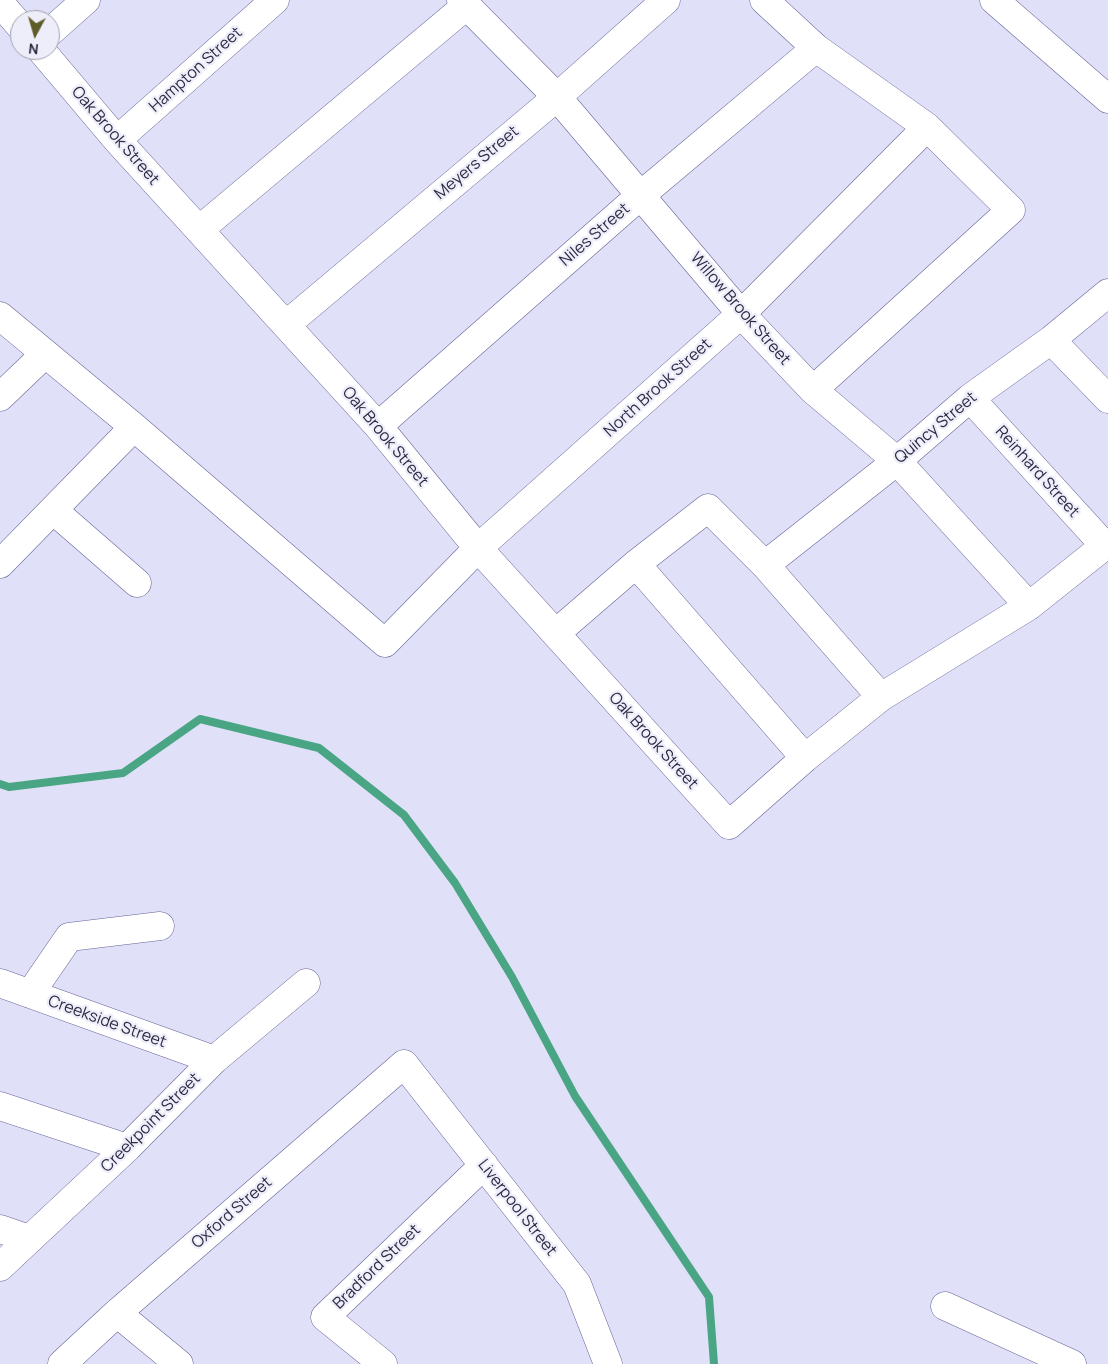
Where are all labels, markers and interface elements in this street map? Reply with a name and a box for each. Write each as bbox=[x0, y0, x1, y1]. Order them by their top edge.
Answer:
north arrow bbox=[10, 10, 60, 60]
street label: Hampton Street bbox=[146, 23, 246, 117]
text: N bbox=[27, 39, 39, 59]
street label: Oak Brook Street bbox=[67, 83, 163, 189]
street label: Meyers Street bbox=[431, 122, 523, 204]
street label: Niles Street bbox=[556, 199, 634, 271]
street label: Willow Brook Street bbox=[686, 249, 794, 369]
street label: North Brook Street bbox=[600, 335, 716, 441]
street label: Oak Brook Street bbox=[338, 383, 432, 491]
street label: Quincy Street bbox=[891, 388, 981, 468]
street label: Reinhard Street bbox=[991, 422, 1083, 522]
street label: Oak Brook Street bbox=[604, 688, 702, 794]
street label: Creekside Street bbox=[45, 992, 169, 1052]
street label: Creekpoint Street bbox=[97, 1069, 205, 1177]
street label: Liverpool Street bbox=[473, 1156, 561, 1260]
street label: Oxford Street bbox=[188, 1173, 276, 1253]
street label: Bradford Street bbox=[329, 1221, 425, 1313]

